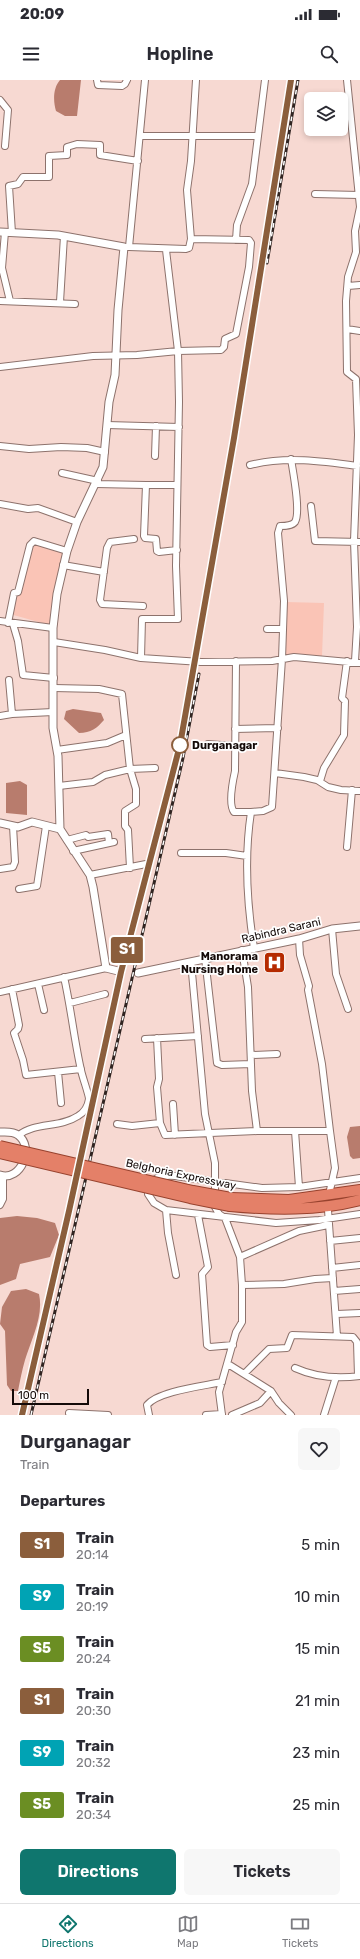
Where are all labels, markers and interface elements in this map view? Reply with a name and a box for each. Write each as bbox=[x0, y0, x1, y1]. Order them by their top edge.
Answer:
text: 20:09 bbox=[20, 5, 64, 23]
icon: menu bbox=[20, 43, 42, 65]
text: Hopline bbox=[146, 43, 214, 65]
icon: search bbox=[318, 43, 340, 65]
map controls bbox=[304, 92, 348, 136]
button: layers bbox=[304, 92, 348, 136]
marker: Durganagar bbox=[171, 736, 189, 754]
place label: Durganagar bbox=[192, 739, 257, 752]
street label: Rabindra Sarani bbox=[240, 915, 322, 946]
line badge: S1 bbox=[109, 937, 145, 963]
text: S1 bbox=[119, 941, 135, 958]
hospital icon: Manorama Nursing Home bbox=[261, 949, 287, 975]
place label: Manorama Nursing Home bbox=[181, 950, 258, 976]
street label: Belghoria Expressway bbox=[125, 1156, 237, 1193]
scale bar bbox=[12, 1387, 89, 1406]
text: 100 m bbox=[18, 1389, 49, 1402]
button: heart bbox=[298, 1428, 340, 1470]
text: Durganagar bbox=[20, 1430, 131, 1453]
text: Train bbox=[20, 1457, 50, 1472]
text: Departures bbox=[20, 1492, 105, 1510]
text: Train bbox=[76, 1529, 114, 1547]
text: S1 bbox=[34, 1536, 50, 1553]
text: 5 min bbox=[301, 1536, 340, 1554]
text: 20:14 bbox=[76, 1547, 109, 1562]
text: Train bbox=[76, 1581, 114, 1599]
text: S9 bbox=[33, 1588, 51, 1605]
text: 10 min bbox=[294, 1588, 340, 1606]
text: 20:19 bbox=[76, 1599, 109, 1614]
text: Train bbox=[76, 1633, 114, 1651]
text: S5 bbox=[33, 1640, 51, 1657]
text: 15 min bbox=[295, 1640, 340, 1658]
text: 20:24 bbox=[76, 1651, 111, 1666]
text: Train bbox=[76, 1685, 114, 1703]
text: S1 bbox=[34, 1692, 50, 1709]
text: 21 min bbox=[295, 1692, 340, 1710]
text: 20:30 bbox=[76, 1703, 111, 1718]
text: Train bbox=[76, 1737, 114, 1755]
text: S9 bbox=[33, 1744, 51, 1761]
text: 23 min bbox=[292, 1744, 340, 1762]
text: 20:32 bbox=[76, 1755, 111, 1770]
text: Train bbox=[76, 1789, 114, 1807]
text: S5 bbox=[33, 1796, 51, 1813]
text: 25 min bbox=[293, 1796, 340, 1814]
text: 20:34 bbox=[76, 1807, 111, 1822]
button: Directions bbox=[20, 1849, 176, 1895]
button: Tickets bbox=[184, 1849, 340, 1895]
tab: Directions bbox=[42, 1913, 94, 1950]
tab: Map bbox=[177, 1913, 199, 1950]
tab: Tickets bbox=[282, 1913, 318, 1950]

